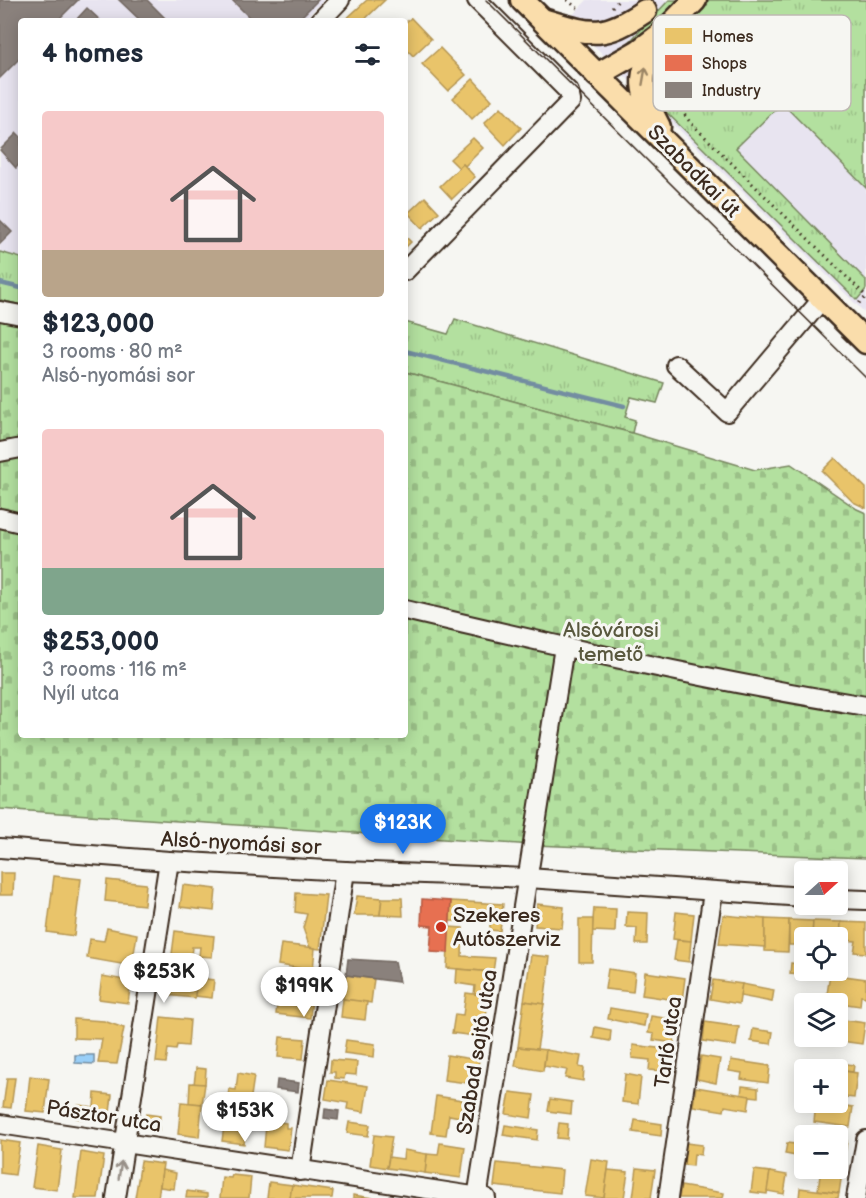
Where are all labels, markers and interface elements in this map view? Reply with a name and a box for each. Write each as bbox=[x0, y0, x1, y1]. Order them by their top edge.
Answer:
legend bbox=[653, 15, 851, 111]
text: Homes bbox=[702, 28, 754, 47]
icon: filters bbox=[351, 38, 384, 71]
text: 4 homes bbox=[42, 39, 143, 70]
text: Shops bbox=[702, 55, 747, 74]
one-way arrow bbox=[639, 67, 650, 86]
text: Industry bbox=[702, 82, 761, 101]
street label: Szabadkai út bbox=[642, 120, 745, 223]
icon: home bbox=[159, 150, 267, 258]
text: $123,000 bbox=[42, 309, 155, 340]
text: 3 rooms · 80 m² bbox=[42, 340, 183, 364]
text: Alsó-nyomási sor bbox=[42, 364, 195, 388]
icon: home bbox=[159, 468, 267, 576]
park label: Alsóvárosi temető bbox=[563, 618, 659, 667]
text: $253,000 bbox=[42, 627, 159, 658]
text: 3 rooms · 116 m² bbox=[42, 658, 187, 682]
text: Nyíl utca bbox=[42, 682, 119, 706]
pin: $123K bbox=[361, 804, 445, 855]
text: $123K bbox=[374, 811, 432, 835]
street label: Alsó-nyomási sor bbox=[160, 827, 322, 860]
north arrow bbox=[794, 861, 848, 915]
map controls bbox=[794, 861, 848, 1179]
place label: Szekeres Autószerviz bbox=[453, 903, 561, 952]
marker: Szekeres Autószerviz bbox=[434, 920, 448, 934]
button: locate bbox=[794, 927, 848, 981]
pin: $253K bbox=[122, 953, 206, 1004]
text: $253K bbox=[133, 960, 195, 984]
pin: $199K bbox=[262, 967, 346, 1018]
street label: Szabad sajtó utca bbox=[452, 968, 503, 1137]
text: $199K bbox=[275, 974, 333, 998]
button: layers bbox=[794, 993, 848, 1047]
street label: Tarló utca bbox=[650, 994, 687, 1090]
button: + bbox=[794, 1059, 848, 1113]
pin: $153K bbox=[203, 1092, 287, 1143]
street label: Pásztor utca bbox=[45, 1095, 163, 1138]
text: $153K bbox=[216, 1099, 274, 1123]
button: − bbox=[794, 1125, 848, 1179]
one-way arrow bbox=[115, 1160, 126, 1180]

